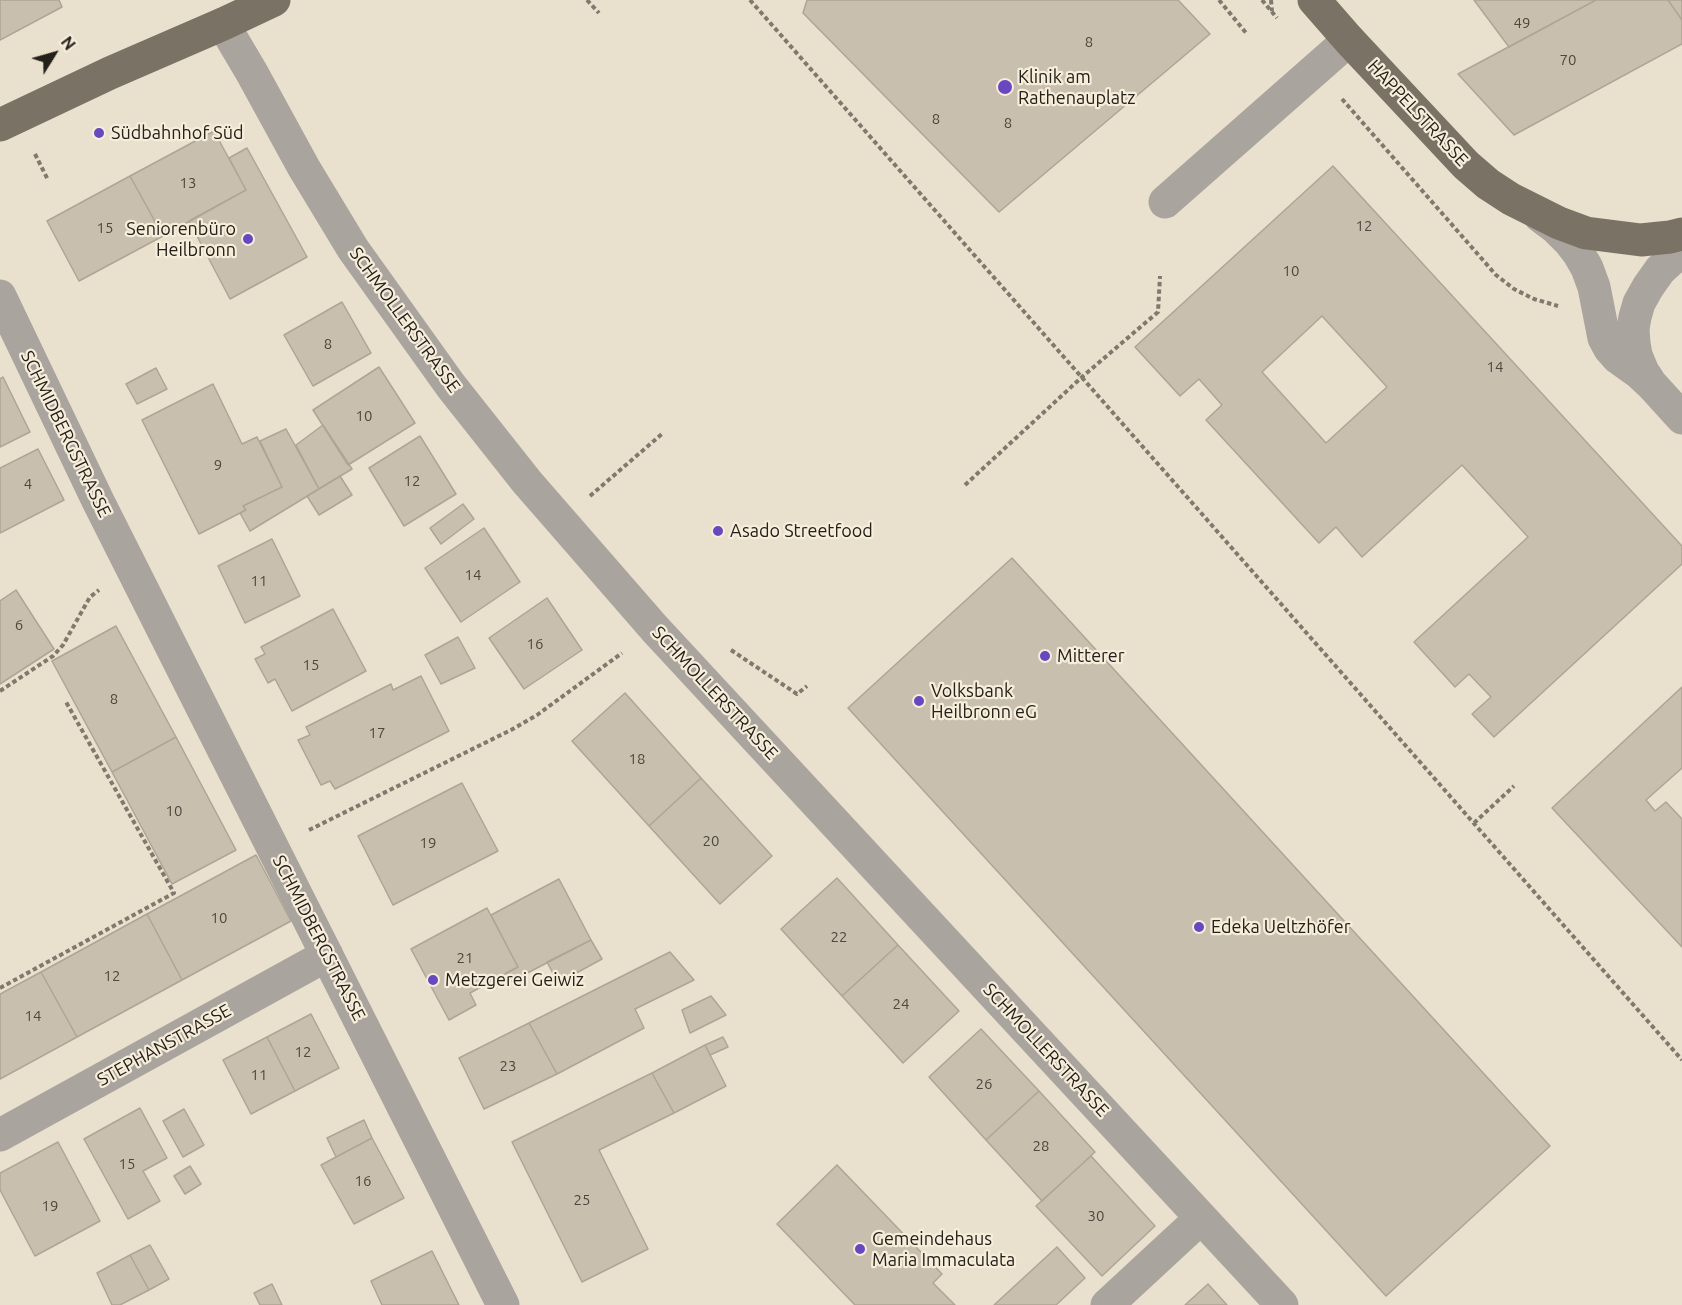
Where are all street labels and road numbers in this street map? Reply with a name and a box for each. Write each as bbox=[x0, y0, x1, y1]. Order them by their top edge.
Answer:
street label: HAPPELSTRASSE bbox=[1363, 55, 1473, 171]
street label: SCHMOLLERSTRASSE bbox=[345, 243, 465, 397]
street label: SCHMIDBERGSTRASSE bbox=[16, 347, 116, 521]
street label: SCHMOLLERSTRASSE bbox=[648, 622, 782, 764]
street label: SCHMIDBERGSTRASSE bbox=[268, 852, 370, 1024]
street label: SCHMOLLERSTRASSE bbox=[979, 979, 1113, 1121]
street label: STEPHANSTRASSE bbox=[93, 999, 235, 1091]

